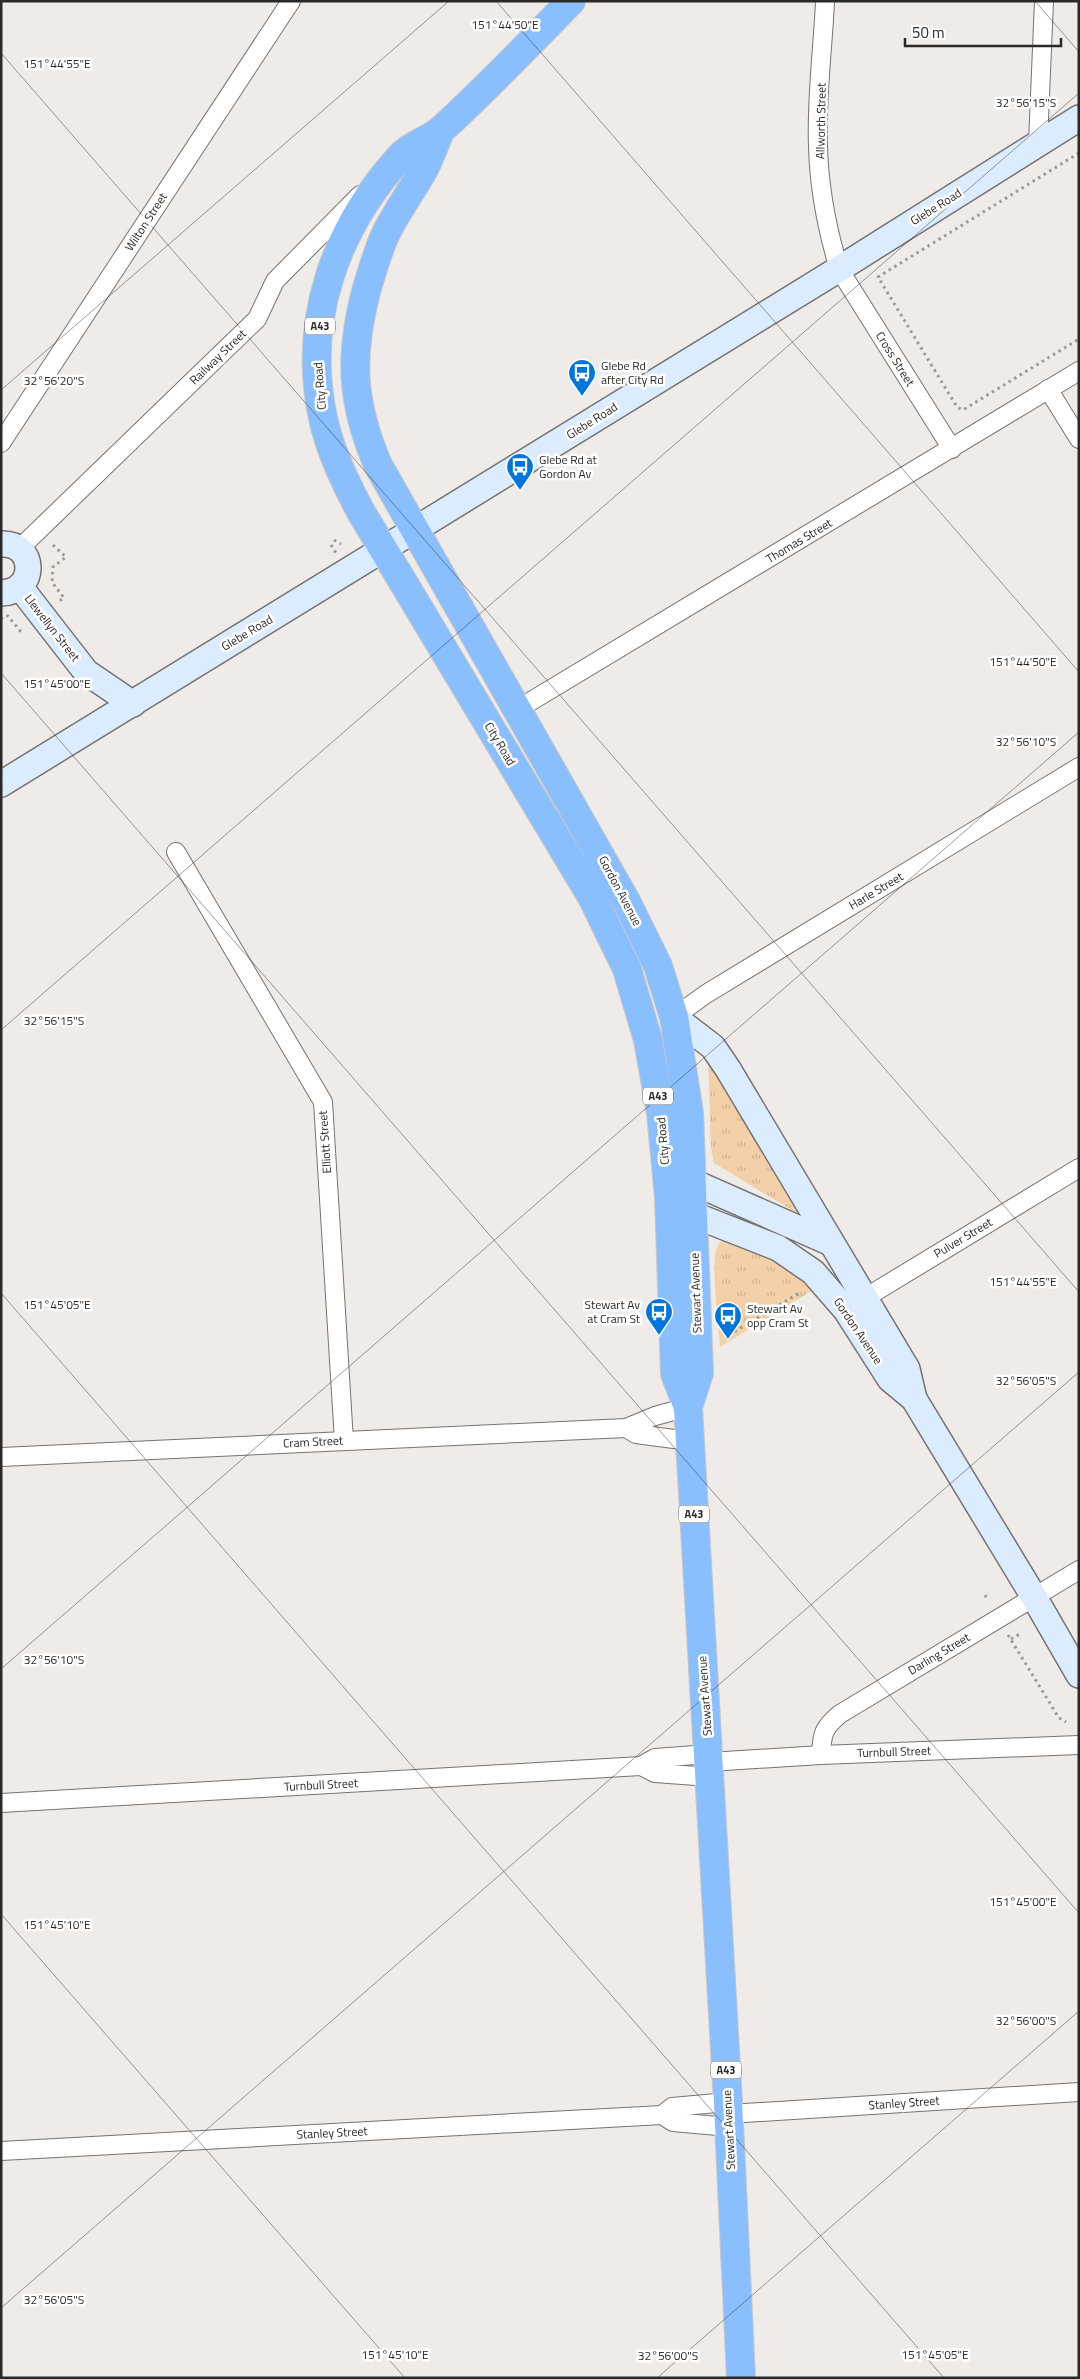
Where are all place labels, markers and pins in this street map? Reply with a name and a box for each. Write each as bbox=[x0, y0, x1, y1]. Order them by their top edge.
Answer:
place label: Glebe Rd after City Rd bbox=[601, 356, 664, 389]
bus stop icon: Glebe Rd after City Rd bbox=[567, 358, 597, 397]
place label: Glebe Rd at Gordon Av bbox=[539, 450, 598, 483]
bus stop icon: Glebe Rd at Gordon Av bbox=[505, 452, 535, 491]
place label: Stewart Av at Cram St bbox=[585, 1295, 641, 1328]
bus stop icon: Stewart Av at Cram St bbox=[644, 1297, 674, 1336]
place label: Stewart Av opp Cram St bbox=[747, 1299, 809, 1332]
bus stop icon: Stewart Av opp Cram St bbox=[713, 1301, 743, 1340]

